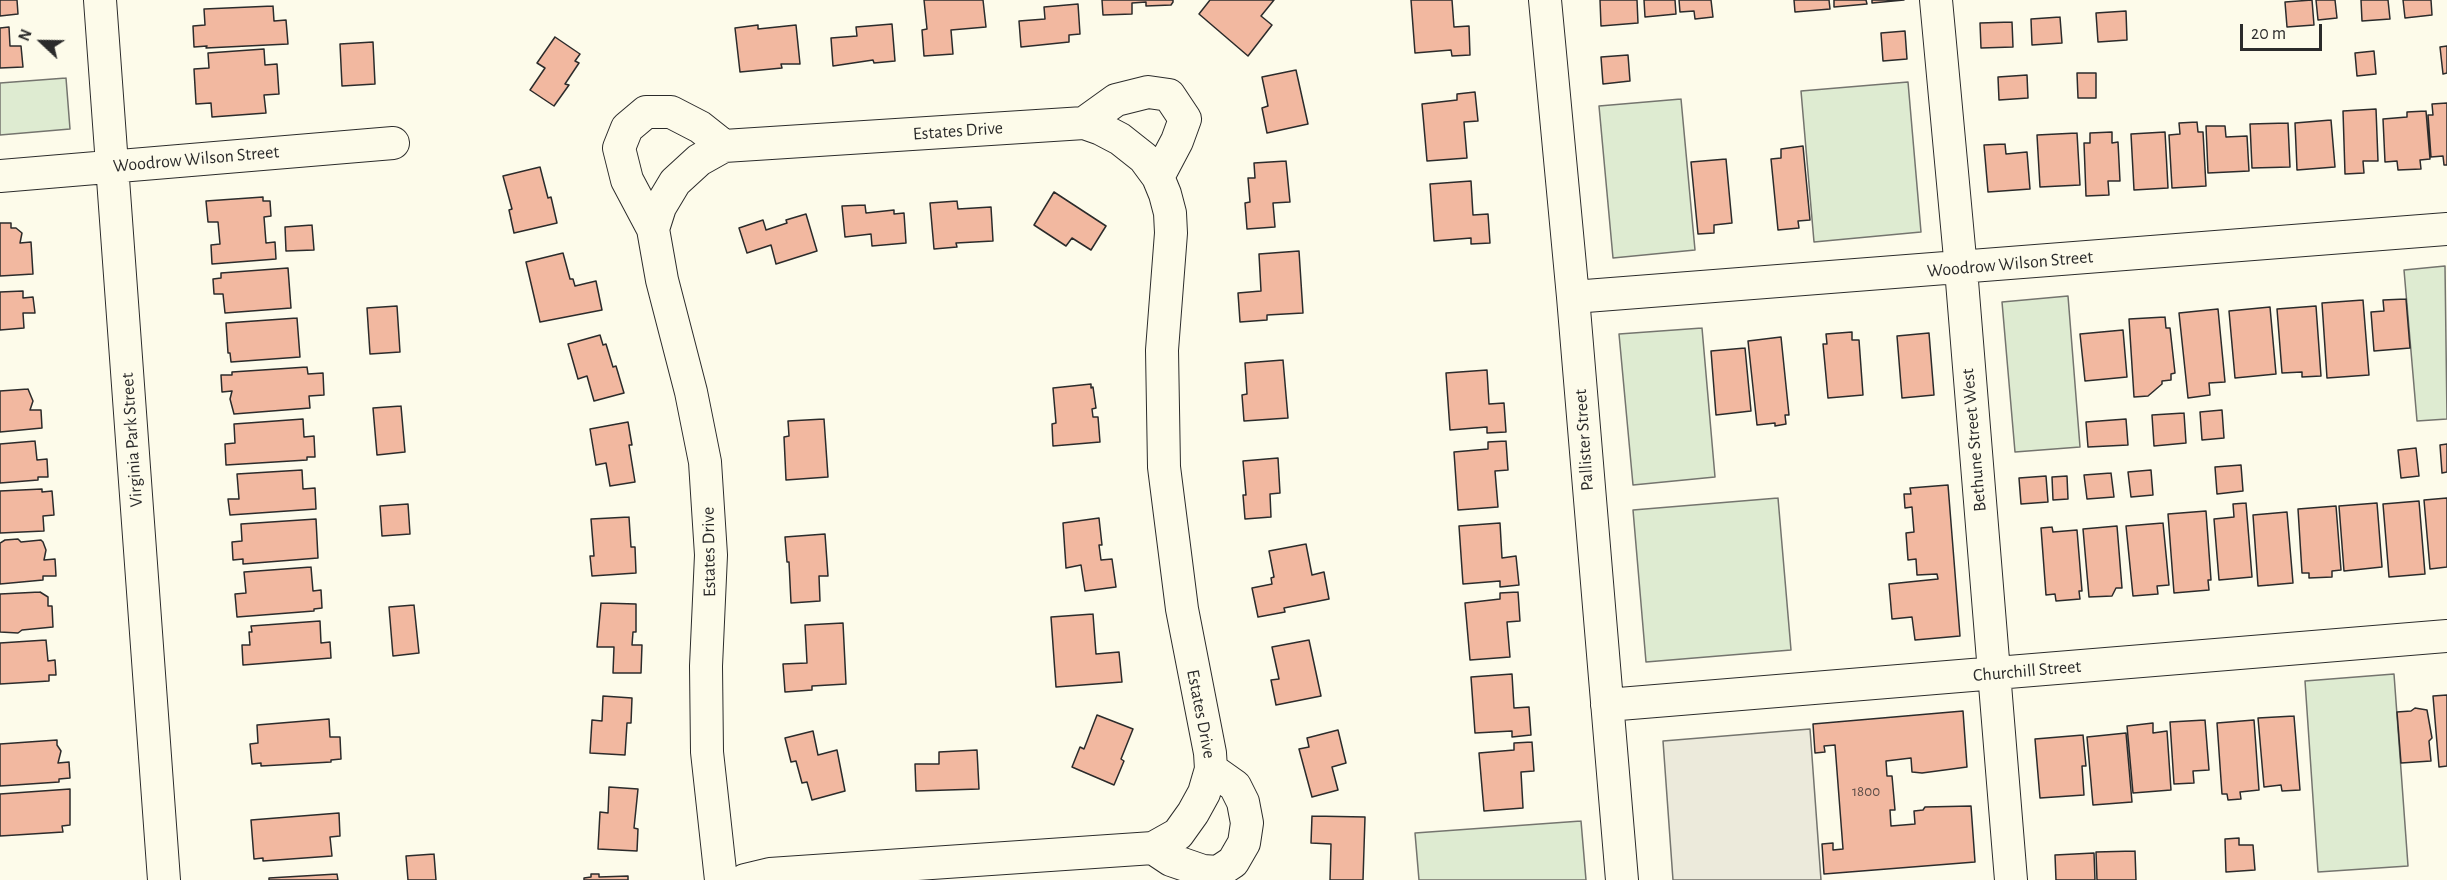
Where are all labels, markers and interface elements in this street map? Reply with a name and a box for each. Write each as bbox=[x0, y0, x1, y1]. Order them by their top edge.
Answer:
north arrow bbox=[12, 12, 72, 72]
scale bar bbox=[2243, 12, 2326, 50]
text: 20 m bbox=[2251, 25, 2286, 43]
text: N bbox=[16, 27, 35, 43]
street label: Estates Drive bbox=[912, 117, 1004, 145]
street label: Woodrow Wilson Street bbox=[112, 141, 280, 177]
street label: Woodrow Wilson Street bbox=[1926, 246, 2094, 282]
street label: Bethune Street West bbox=[1957, 367, 1991, 513]
street label: Virginia Park Street bbox=[117, 372, 147, 508]
street label: Pallister Street bbox=[1570, 388, 1598, 492]
street label: Estates Drive bbox=[697, 507, 721, 597]
street label: Churchill Street bbox=[1972, 656, 2082, 686]
street label: Estates Drive bbox=[1182, 668, 1220, 760]
house number: 1800 bbox=[1852, 782, 1880, 800]

